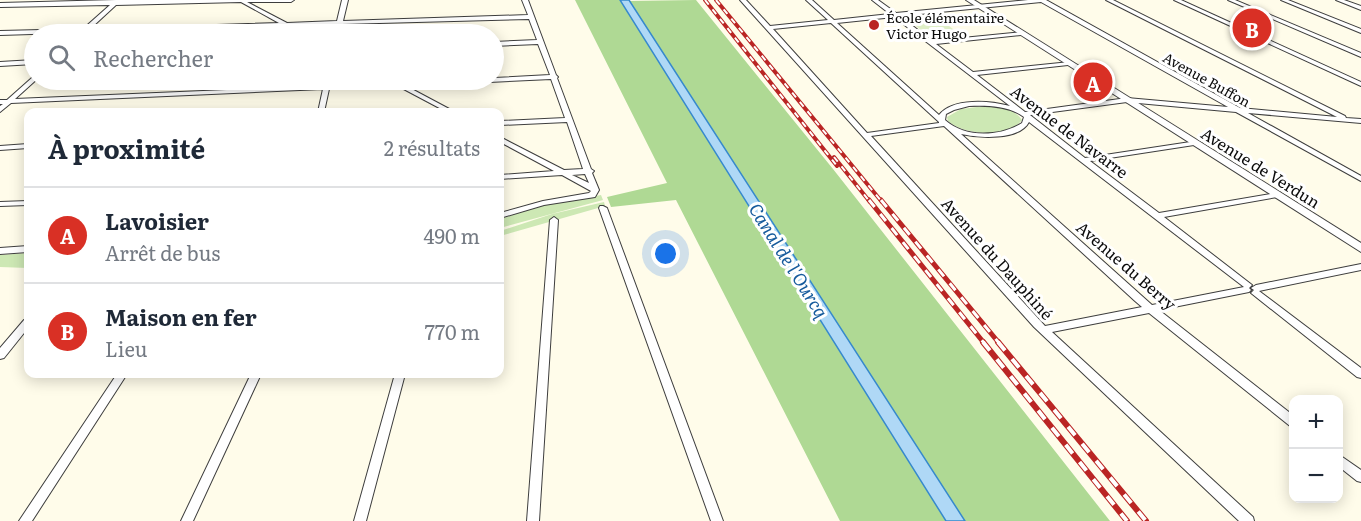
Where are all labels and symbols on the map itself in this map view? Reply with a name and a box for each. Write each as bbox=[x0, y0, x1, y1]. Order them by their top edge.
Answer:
pin: B bbox=[1232, 6, 1272, 51]
place label: École élémentaire Victor Hugo bbox=[886, 7, 1004, 43]
marker: École élémentaire Victor Hugo bbox=[867, 18, 881, 32]
street label: Avenue Buffon bbox=[1160, 47, 1254, 111]
pin: A bbox=[1074, 60, 1112, 104]
street label: Avenue de Navarre bbox=[1008, 81, 1132, 181]
street label: Avenue de Verdun bbox=[1197, 121, 1326, 214]
street label: Avenue du Dauphiné bbox=[936, 192, 1060, 324]
water label: Canal de l'Ourcq bbox=[743, 197, 835, 323]
street label: Avenue du Berry bbox=[1072, 215, 1183, 316]
your location bbox=[651, 239, 680, 268]

